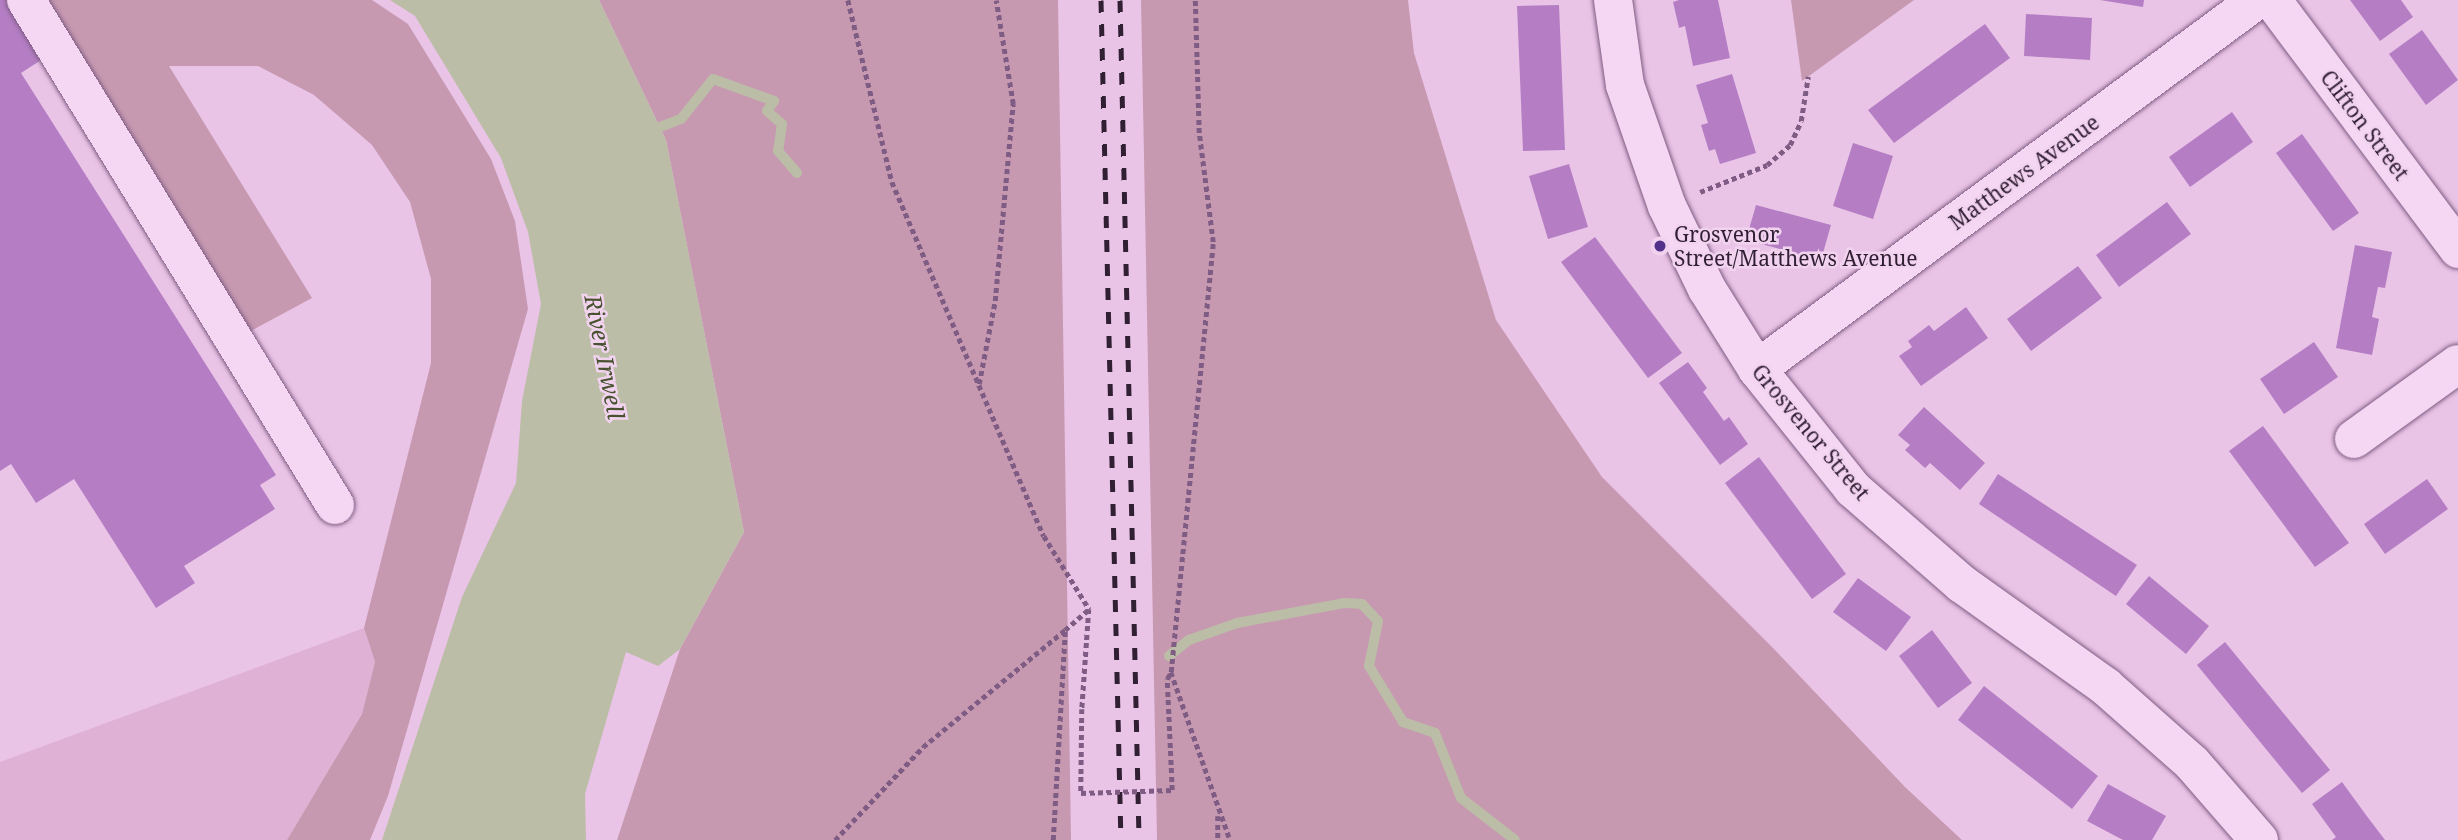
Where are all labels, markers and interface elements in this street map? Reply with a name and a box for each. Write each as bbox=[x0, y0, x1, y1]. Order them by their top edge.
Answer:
street label: Clifton Street bbox=[2316, 65, 2414, 185]
street label: Matthews Avenue bbox=[1944, 109, 2104, 235]
place label: Grosvenor Street/Matthews Avenue bbox=[1674, 221, 1918, 271]
marker: Grosvenor Street/Matthews Avenue bbox=[1652, 238, 1668, 254]
water label: River Irwell bbox=[579, 292, 631, 422]
street label: Grosvenor Street bbox=[1747, 359, 1875, 505]

